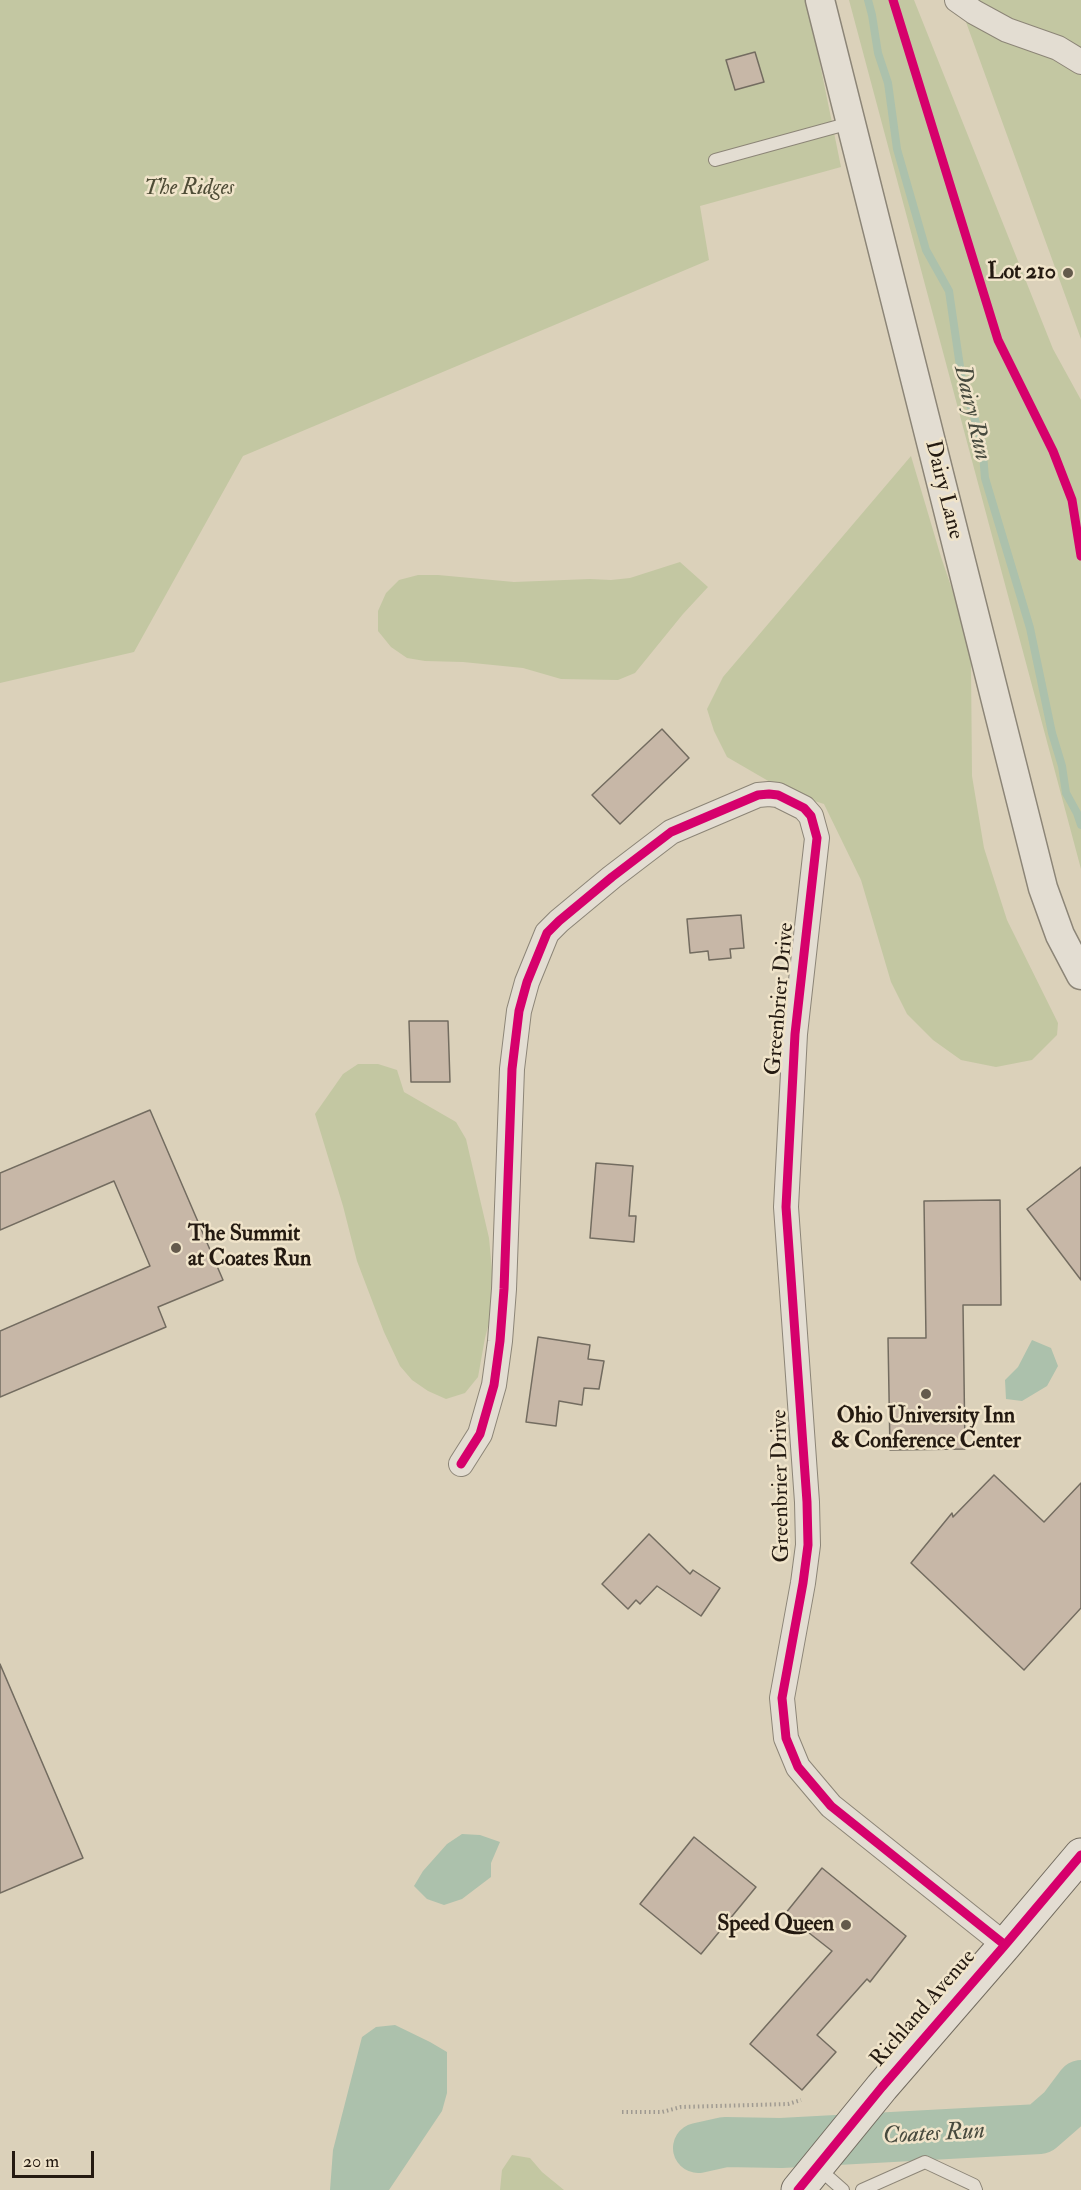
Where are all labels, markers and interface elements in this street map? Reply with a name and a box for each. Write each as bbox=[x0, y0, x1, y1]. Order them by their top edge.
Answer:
park label: The Ridges bbox=[144, 176, 234, 202]
place label: Lot 210 bbox=[987, 260, 1056, 286]
marker: Lot 210 bbox=[1061, 266, 1075, 280]
water label: Dairy Run bbox=[946, 362, 996, 464]
street label: Dairy Lane bbox=[918, 438, 968, 542]
street label: Greenbrier Drive bbox=[761, 921, 801, 1077]
place label: The Summit at Coates Run bbox=[188, 1222, 311, 1274]
marker: The Summit at Coates Run bbox=[169, 1241, 183, 1255]
marker: Ohio University Inn & Conference Center bbox=[919, 1387, 933, 1401]
place label: Ohio University Inn & Conference Center bbox=[831, 1404, 1021, 1456]
street label: Greenbrier Drive bbox=[767, 1409, 797, 1563]
place label: Speed Queen bbox=[717, 1912, 834, 1938]
marker: Speed Queen bbox=[839, 1918, 853, 1932]
street label: Richland Avenue bbox=[866, 1945, 982, 2073]
water label: Coates Run bbox=[882, 2118, 986, 2152]
scale bar bbox=[15, 2139, 98, 2177]
text: 20 m bbox=[23, 2150, 59, 2173]

